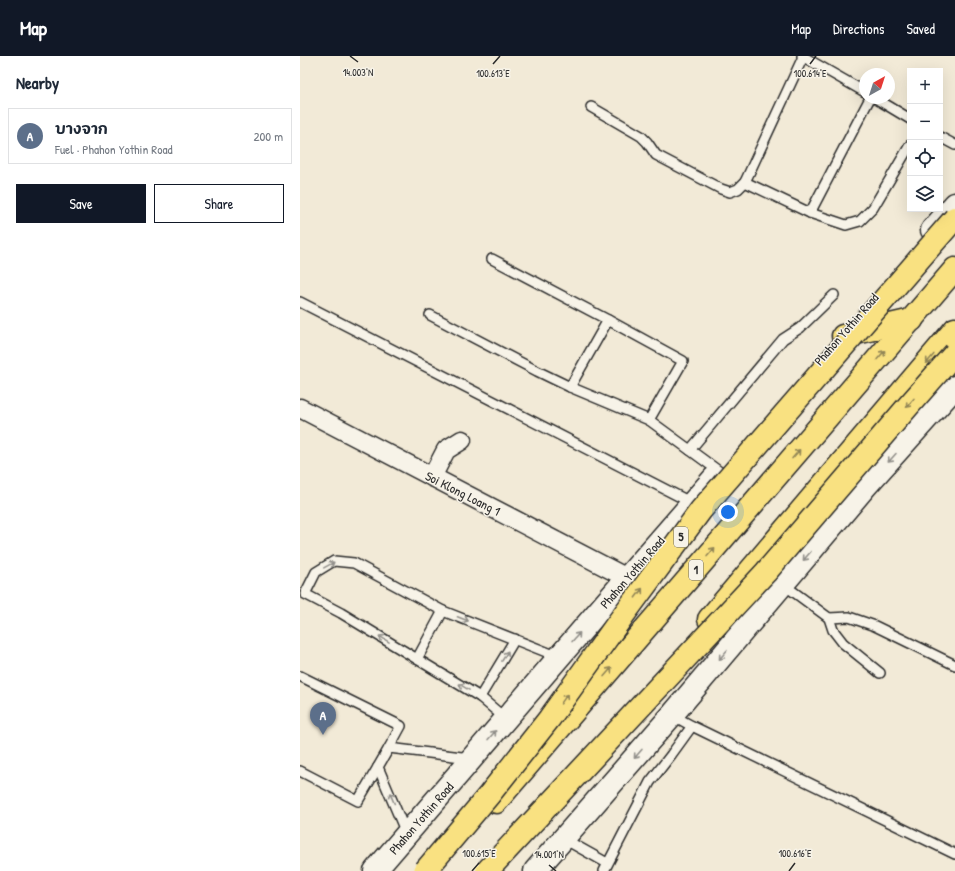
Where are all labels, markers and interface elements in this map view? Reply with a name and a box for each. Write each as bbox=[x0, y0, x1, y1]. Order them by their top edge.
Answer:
text: Map bbox=[20, 15, 47, 41]
text: Map bbox=[791, 19, 811, 38]
text: Directions bbox=[833, 19, 884, 38]
text: Saved bbox=[906, 19, 935, 38]
text: 14.003°N bbox=[343, 66, 373, 79]
text: 100.613°E bbox=[476, 67, 510, 80]
text: 100.614°E bbox=[794, 67, 827, 80]
north arrow bbox=[859, 68, 895, 104]
map controls bbox=[907, 68, 943, 212]
button: + bbox=[907, 68, 943, 104]
text: Nearby bbox=[16, 71, 59, 94]
button: − bbox=[907, 104, 943, 140]
text: บางจาก bbox=[55, 118, 108, 139]
text: A bbox=[27, 127, 33, 145]
text: 200 m bbox=[253, 127, 283, 145]
text: Fuel · Phahon Yothin Road bbox=[55, 140, 173, 158]
button: locate bbox=[907, 140, 943, 176]
button: layers bbox=[907, 176, 943, 212]
button: Save bbox=[16, 184, 146, 223]
button: Share bbox=[154, 184, 284, 223]
street label: Phahon Yothin Road bbox=[810, 289, 882, 369]
one-way arrow bbox=[876, 350, 885, 360]
one-way arrow bbox=[925, 353, 934, 364]
one-way arrow bbox=[906, 398, 915, 409]
one-way arrow bbox=[791, 449, 800, 459]
one-way arrow bbox=[888, 452, 897, 462]
street label: Soi Klong Loang 1 bbox=[422, 466, 504, 520]
your location bbox=[718, 502, 738, 522]
road number: 5 bbox=[674, 527, 688, 547]
street label: Phahon Yothin Road bbox=[596, 532, 668, 612]
one-way arrow bbox=[707, 547, 716, 557]
one-way arrow bbox=[802, 550, 811, 561]
one-way arrow bbox=[323, 560, 335, 568]
road number: 1 bbox=[689, 560, 703, 580]
one-way arrow bbox=[635, 588, 643, 599]
one-way arrow bbox=[456, 615, 468, 623]
one-way arrow bbox=[572, 631, 581, 642]
one-way arrow bbox=[379, 635, 390, 643]
one-way arrow bbox=[501, 650, 509, 662]
one-way arrow bbox=[718, 650, 727, 660]
one-way arrow bbox=[603, 667, 612, 677]
one-way arrow bbox=[459, 683, 470, 691]
one-way arrow bbox=[560, 694, 568, 705]
pin: A bbox=[310, 702, 336, 735]
one-way arrow bbox=[487, 730, 496, 741]
one-way arrow bbox=[634, 749, 643, 759]
street label: Phahon Yothin Road bbox=[385, 778, 457, 858]
one-way arrow bbox=[387, 793, 395, 805]
text: 100.615°E bbox=[462, 847, 496, 860]
text: 100.616°E bbox=[778, 847, 812, 860]
text: 14.001°N bbox=[534, 848, 564, 861]

